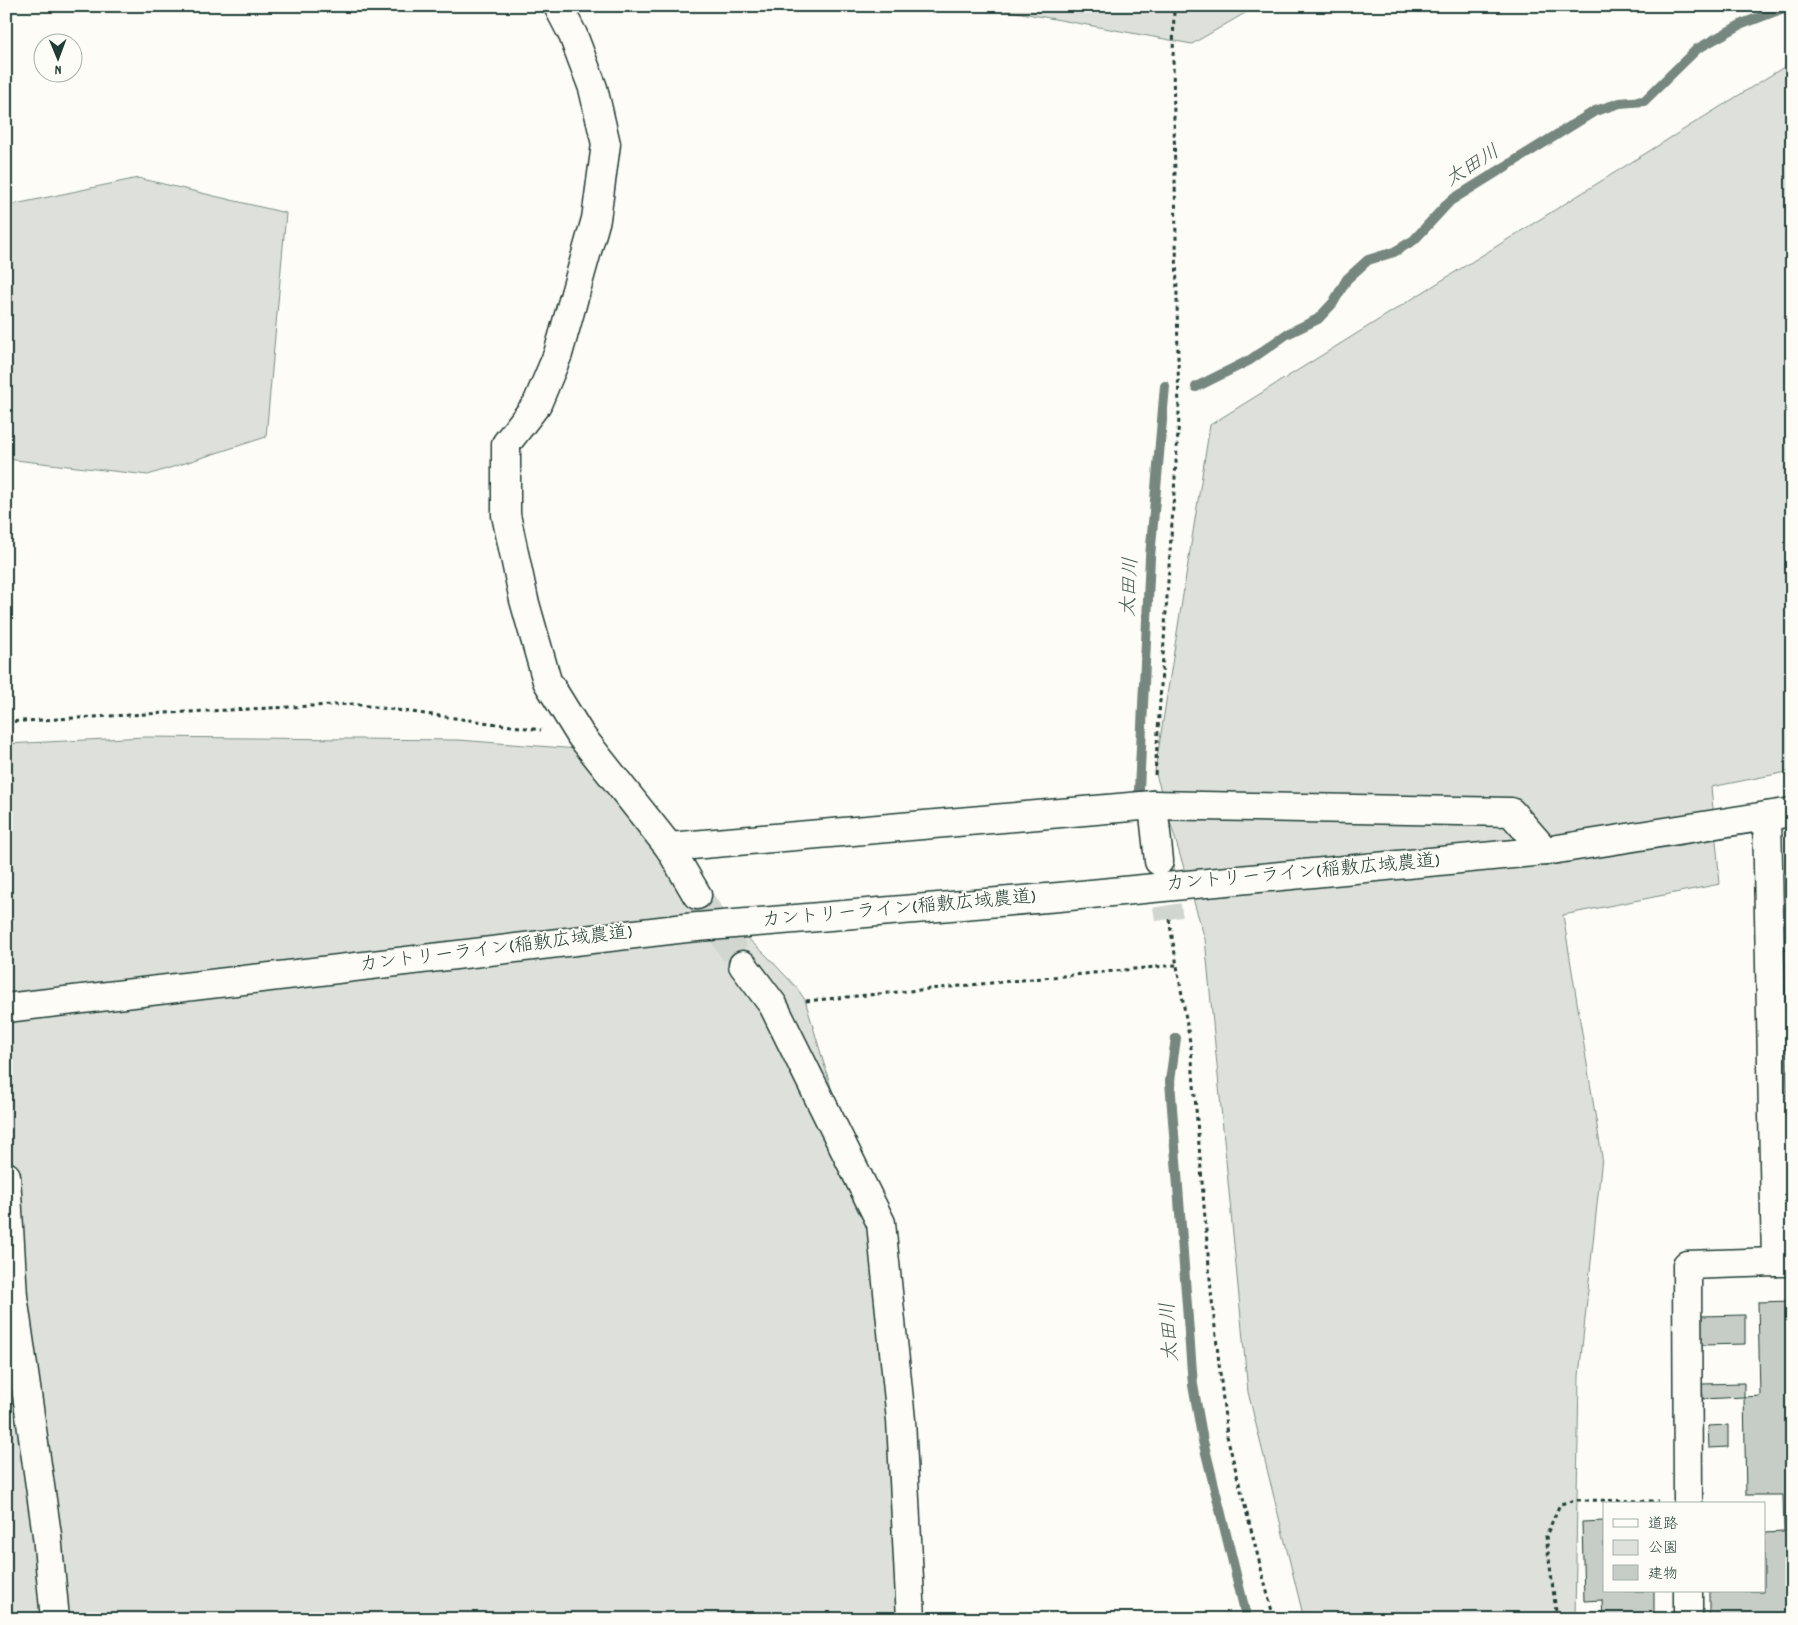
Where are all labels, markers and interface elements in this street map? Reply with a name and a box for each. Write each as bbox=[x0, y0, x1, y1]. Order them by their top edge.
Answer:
north arrow bbox=[32, 32, 82, 82]
text: N bbox=[54, 59, 62, 79]
water label: 太田川 bbox=[1440, 139, 1506, 195]
water label: 太田川 bbox=[1115, 556, 1147, 618]
street label: カントリーライン(稲敷広域農道) bbox=[1165, 849, 1441, 899]
street label: カントリーライン(稲敷広域農道) bbox=[761, 885, 1037, 935]
street label: カントリーライン(稲敷広域農道) bbox=[358, 920, 634, 980]
water label: 太田川 bbox=[1155, 1301, 1187, 1363]
legend bbox=[1603, 1502, 1766, 1592]
text: 道路 bbox=[1648, 1514, 1678, 1536]
text: 公園 bbox=[1648, 1538, 1678, 1560]
text: 建物 bbox=[1648, 1564, 1678, 1586]

